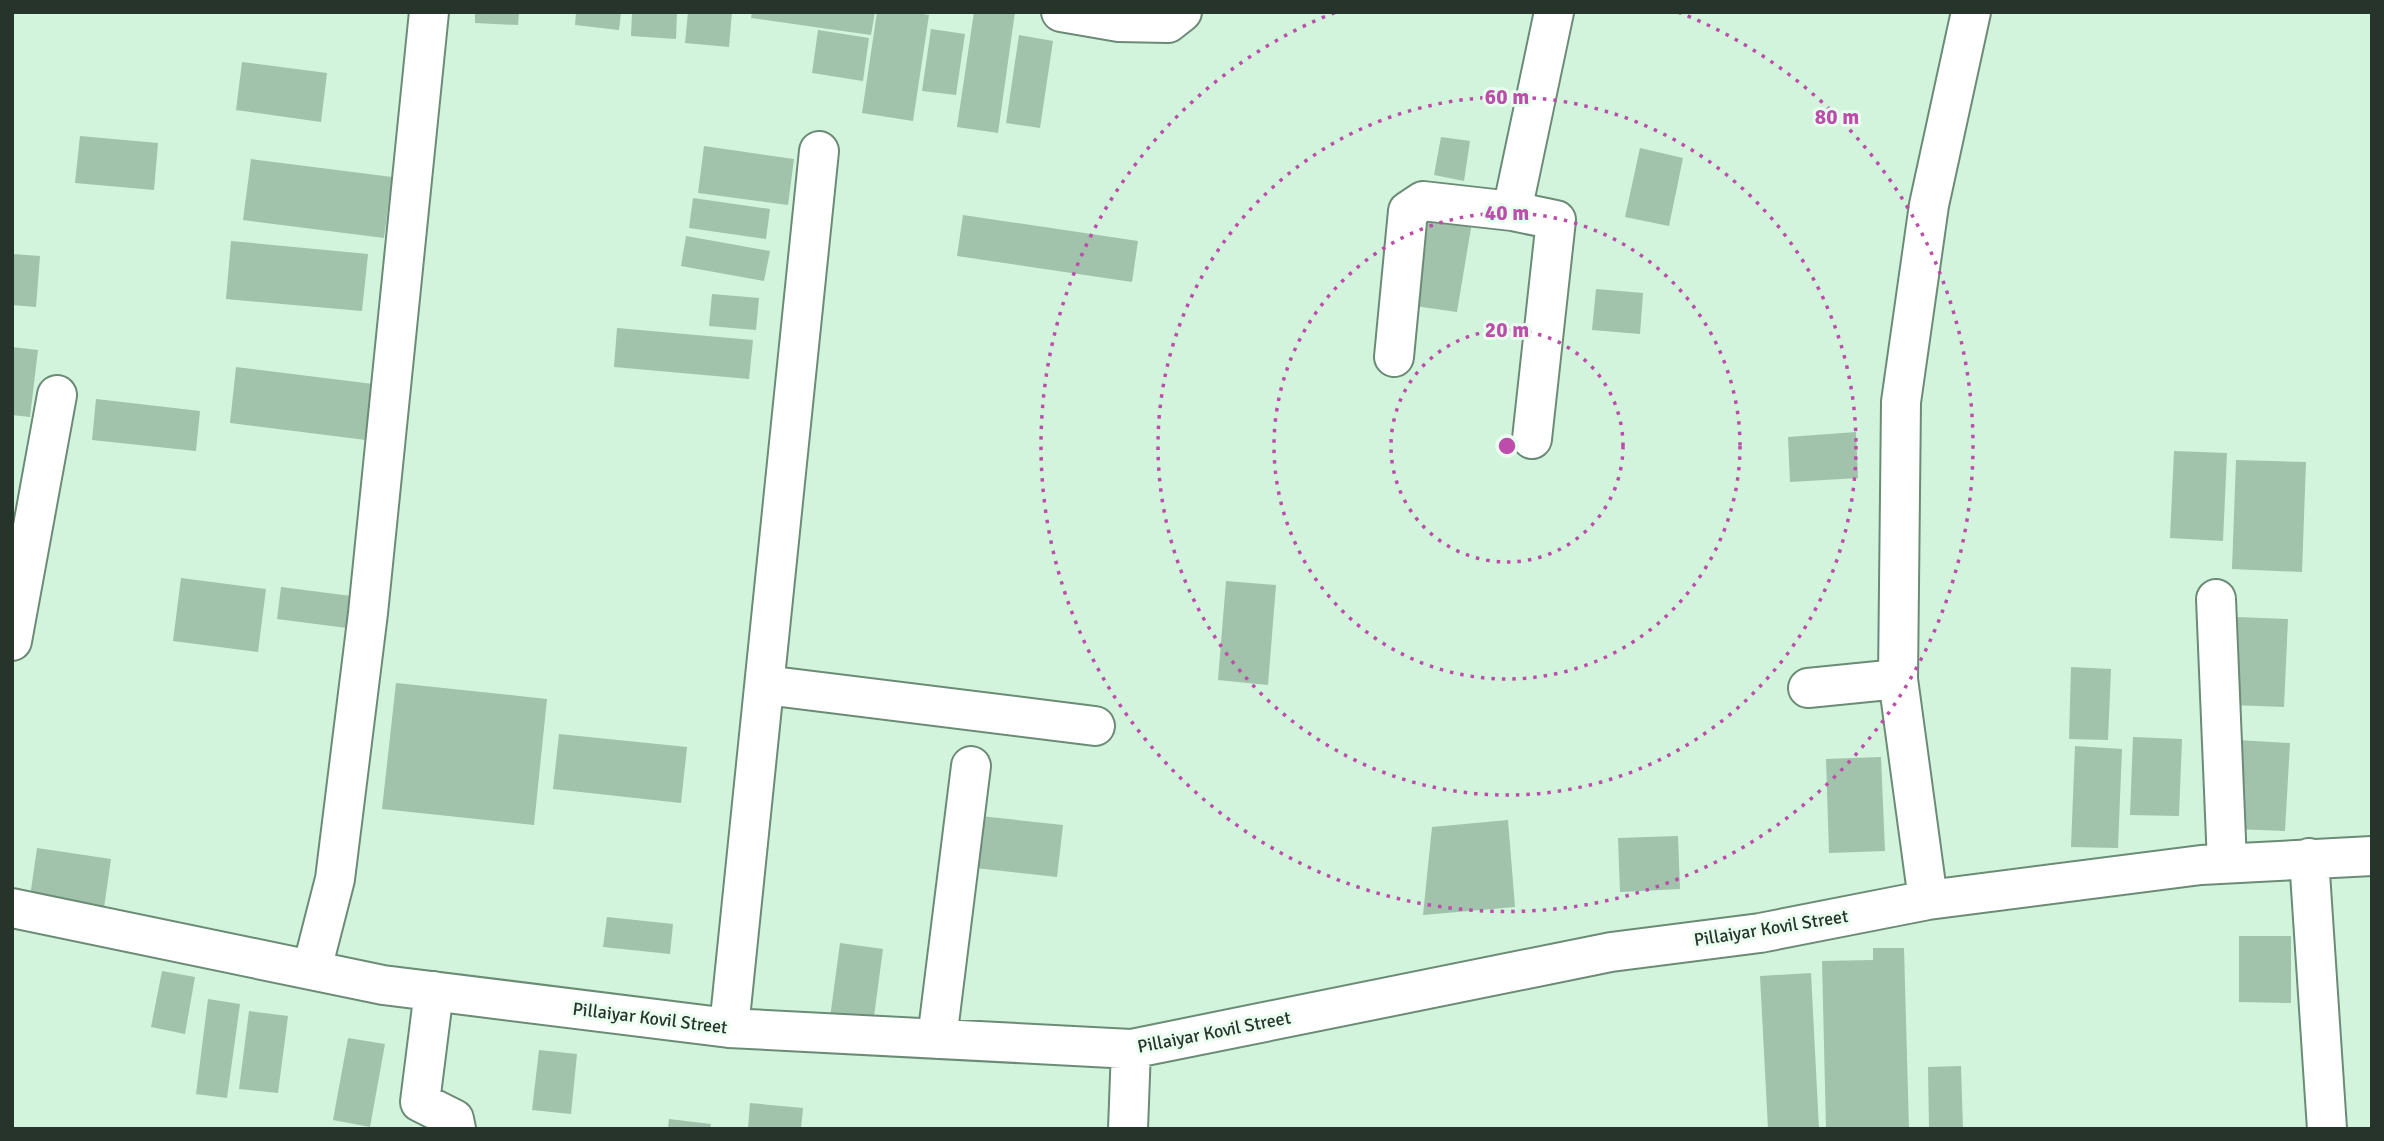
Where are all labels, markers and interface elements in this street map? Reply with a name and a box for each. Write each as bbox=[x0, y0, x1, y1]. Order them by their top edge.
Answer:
text: 60 m bbox=[1485, 84, 1529, 110]
text: 80 m bbox=[1815, 104, 1859, 130]
text: 40 m bbox=[1485, 200, 1529, 226]
text: 20 m bbox=[1485, 317, 1529, 343]
centre of rings bbox=[1495, 434, 1519, 458]
street label: Pillaiyar Kovil Street bbox=[1692, 905, 1850, 951]
street label: Pillaiyar Kovil Street bbox=[571, 998, 729, 1038]
street label: Pillaiyar Kovil Street bbox=[1135, 1006, 1293, 1058]

